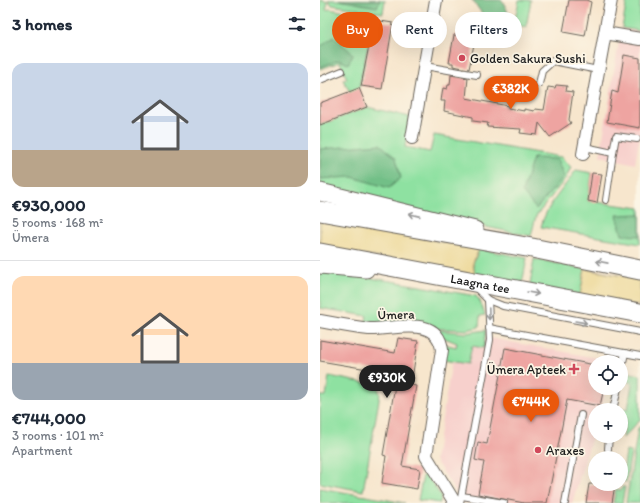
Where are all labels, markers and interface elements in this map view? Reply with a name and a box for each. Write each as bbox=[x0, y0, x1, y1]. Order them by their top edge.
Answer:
chip: Buy bbox=[332, 12, 383, 48]
chip: Rent bbox=[391, 12, 447, 48]
chip: Filters bbox=[455, 12, 522, 48]
icon: filters bbox=[286, 13, 308, 35]
text: 3 homes bbox=[12, 14, 72, 34]
place label: Golden Sakura Sushi bbox=[470, 51, 586, 66]
marker: Golden Sakura Sushi bbox=[457, 53, 467, 63]
pin: €382K bbox=[483, 76, 539, 110]
text: €382K bbox=[493, 81, 529, 96]
icon: home bbox=[124, 89, 196, 161]
text: €930,000 bbox=[12, 195, 86, 215]
one-way arrow bbox=[408, 211, 421, 219]
text: 5 rooms · 168 m² bbox=[12, 215, 103, 230]
text: Ümera bbox=[12, 230, 49, 245]
one-way arrow bbox=[596, 258, 609, 266]
street label: Laagna tee bbox=[449, 271, 511, 296]
one-way arrow bbox=[527, 289, 540, 297]
icon: home bbox=[124, 302, 196, 374]
street label: Ümera bbox=[377, 306, 415, 322]
one-way arrow bbox=[485, 307, 492, 320]
one-way arrow bbox=[574, 318, 587, 326]
map controls bbox=[588, 355, 628, 491]
button: locate bbox=[588, 355, 628, 395]
place label: Ümera Apteek bbox=[487, 361, 566, 377]
marker: Ümera Apteek bbox=[569, 364, 579, 374]
pin: €930K bbox=[359, 365, 415, 399]
text: €930K bbox=[368, 370, 406, 385]
pin: €744K bbox=[503, 389, 559, 423]
text: €744K bbox=[512, 394, 550, 409]
button: + bbox=[588, 403, 628, 443]
text: €744,000 bbox=[12, 408, 86, 428]
text: 3 rooms · 101 m² bbox=[12, 428, 104, 443]
text: Apartment bbox=[12, 443, 73, 458]
place label: Araxes bbox=[546, 443, 585, 458]
marker: Araxes bbox=[533, 445, 543, 455]
button: − bbox=[588, 451, 628, 491]

